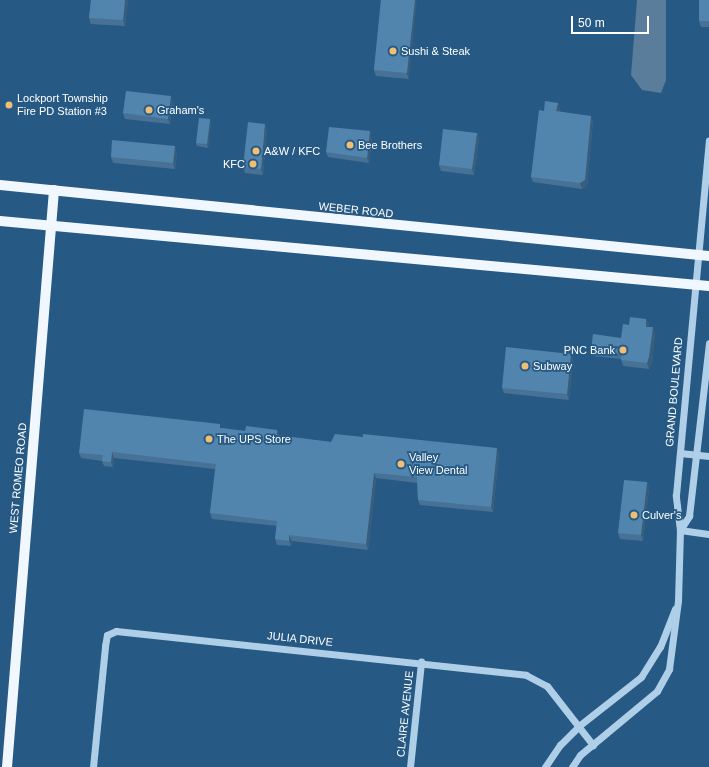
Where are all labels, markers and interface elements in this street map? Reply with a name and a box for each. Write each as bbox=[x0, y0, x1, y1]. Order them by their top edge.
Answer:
scale bar bbox=[573, 8, 651, 34]
text: 50 m bbox=[578, 16, 605, 30]
place label: Sushi & Steak bbox=[401, 44, 470, 58]
marker: Sushi & Steak bbox=[388, 46, 398, 56]
place label: Lockport Township Fire PD Station #3 bbox=[17, 92, 108, 118]
marker: Lockport Township Fire PD Station #3 bbox=[4, 100, 14, 110]
place label: Graham's bbox=[157, 103, 204, 117]
marker: Graham's bbox=[144, 105, 154, 115]
place label: Bee Brothers bbox=[358, 138, 422, 152]
marker: Bee Brothers bbox=[345, 140, 355, 150]
place label: A&W / KFC bbox=[264, 144, 320, 158]
marker: A&W / KFC bbox=[251, 146, 261, 156]
place label: KFC bbox=[223, 157, 245, 171]
marker: KFC bbox=[248, 159, 258, 169]
street label: WEBER ROAD bbox=[318, 200, 394, 220]
street label: GRAND BOULEVARD bbox=[663, 337, 685, 447]
place label: PNC Bank bbox=[564, 343, 615, 357]
marker: PNC Bank bbox=[618, 345, 628, 355]
place label: Subway bbox=[533, 359, 572, 373]
marker: Subway bbox=[520, 361, 530, 371]
street label: WEST ROMEO ROAD bbox=[7, 422, 29, 534]
place label: The UPS Store bbox=[217, 432, 291, 446]
marker: The UPS Store bbox=[204, 434, 214, 444]
place label: Valley View Dental bbox=[409, 451, 467, 477]
marker: Valley View Dental bbox=[396, 459, 406, 469]
place label: Culver's bbox=[642, 508, 681, 522]
marker: Culver's bbox=[629, 510, 639, 520]
street label: JULIA DRIVE bbox=[266, 629, 334, 649]
street label: CLAIRE AVENUE bbox=[394, 670, 416, 758]

